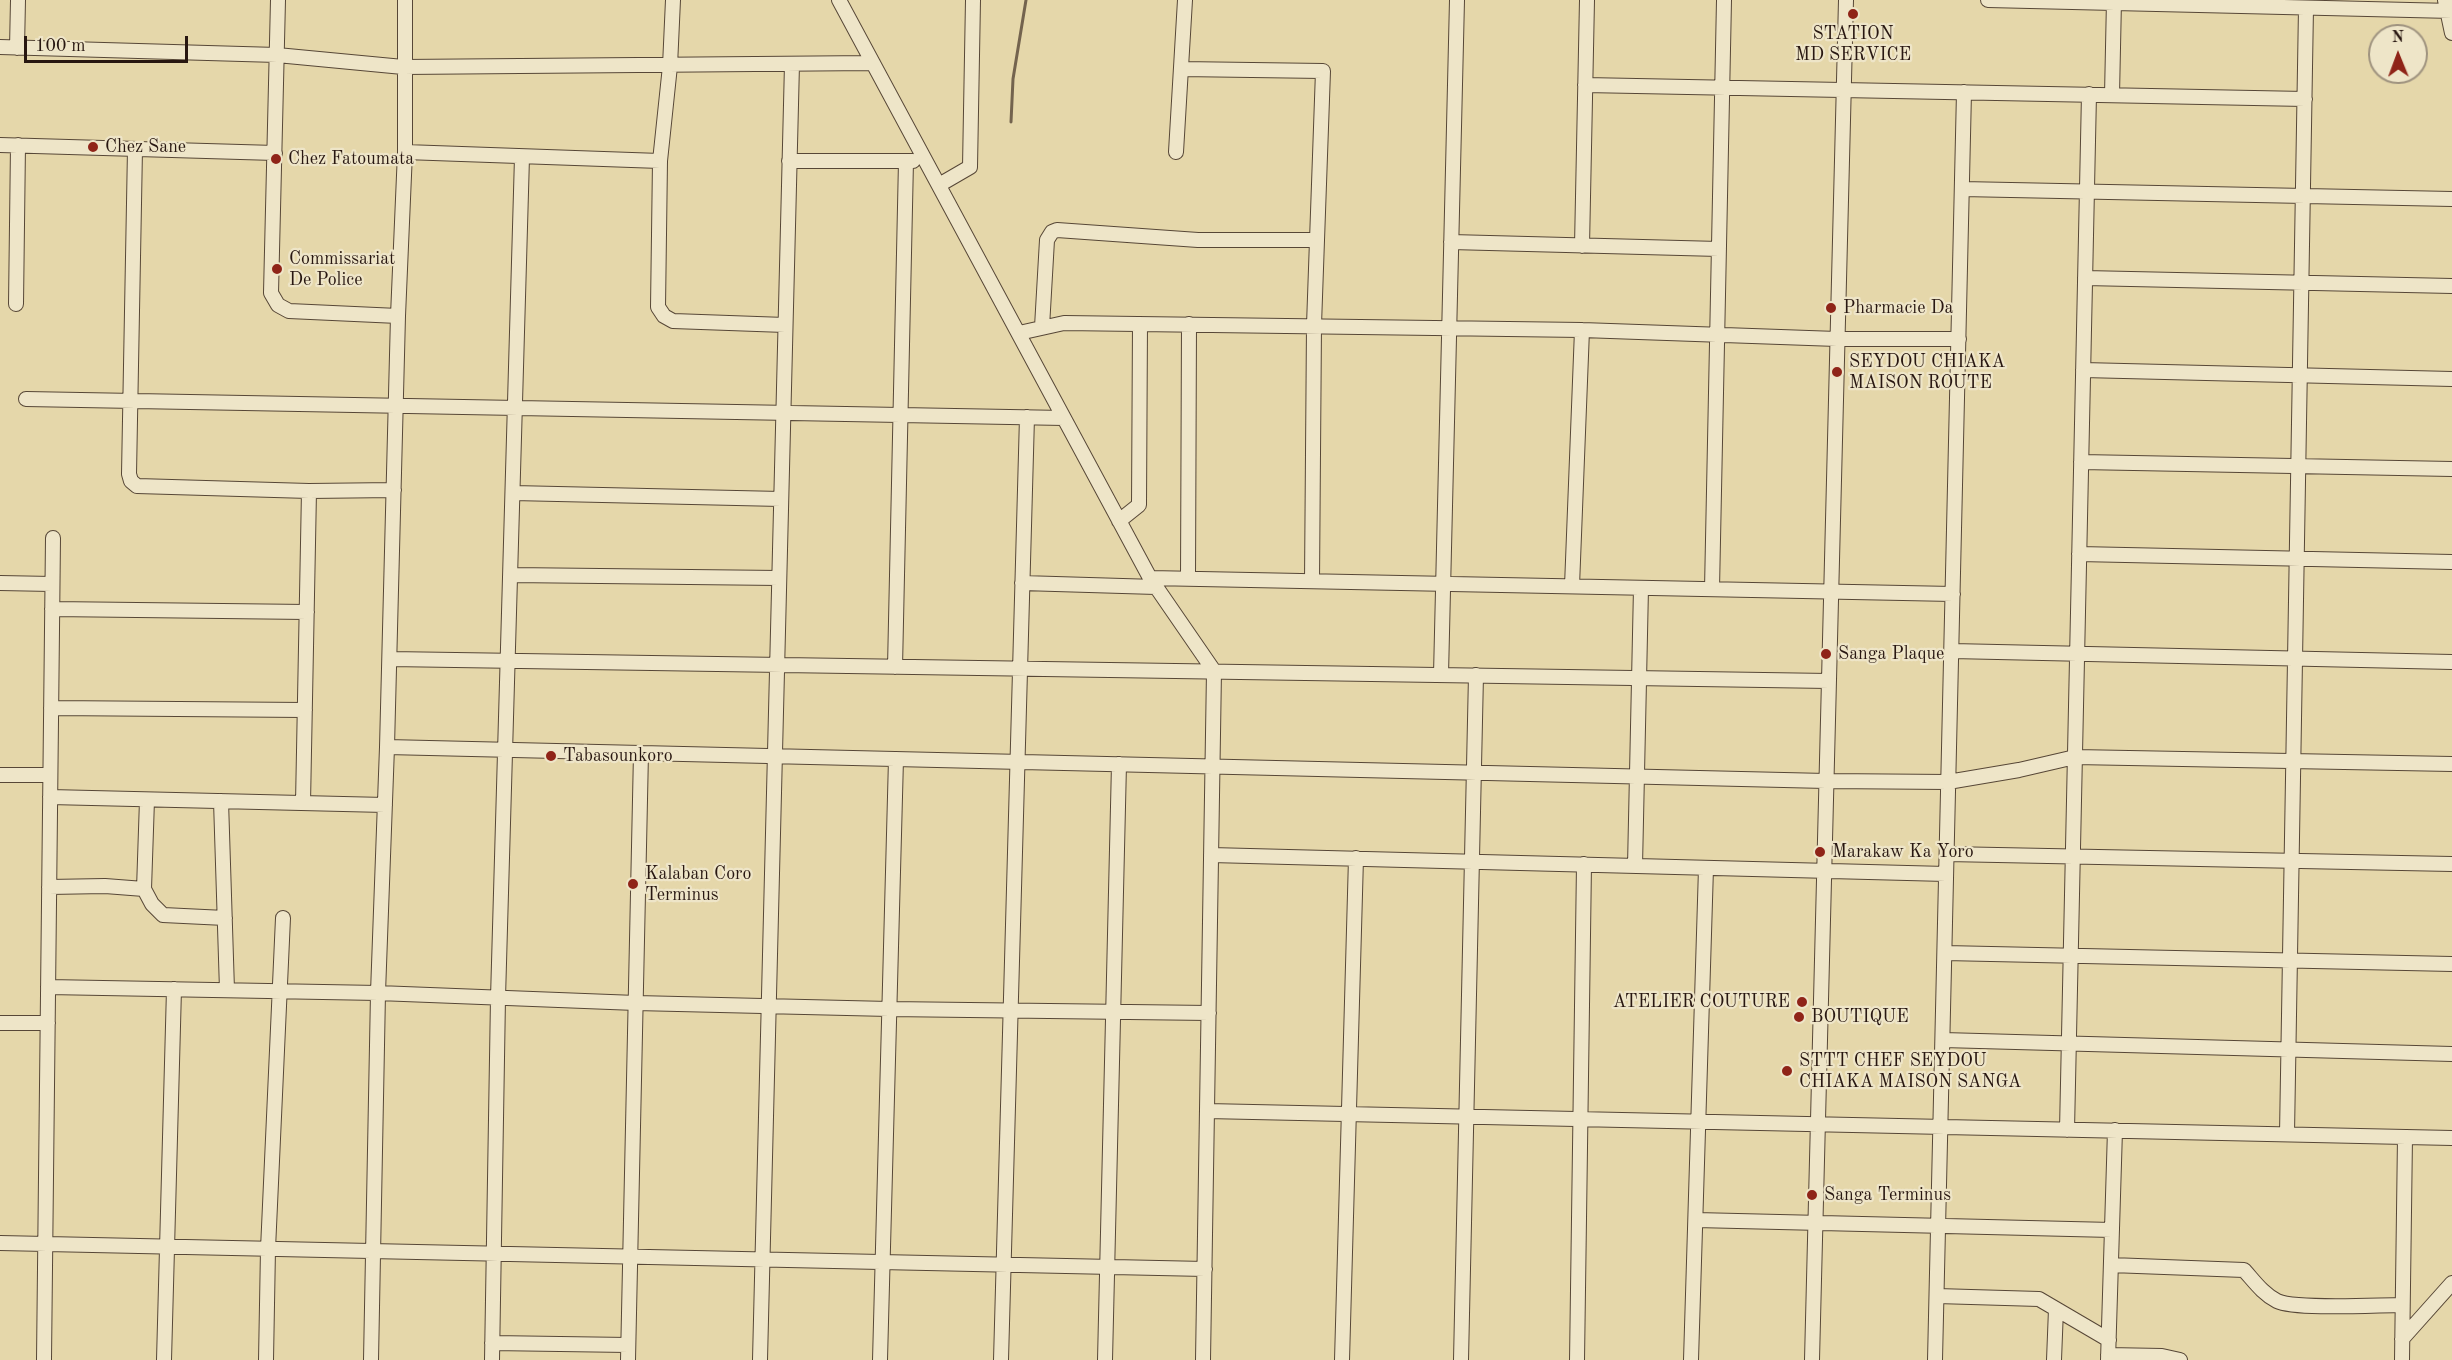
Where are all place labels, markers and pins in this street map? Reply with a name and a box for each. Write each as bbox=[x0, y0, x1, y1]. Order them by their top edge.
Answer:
marker: STATION MD SERVICE bbox=[1846, 7, 1860, 21]
place label: STATION MD SERVICE bbox=[1795, 23, 1911, 66]
place label: Chez Sane bbox=[105, 136, 186, 158]
marker: Chez Sane bbox=[86, 140, 100, 154]
place label: Chez Fatoumata bbox=[288, 148, 414, 170]
marker: Chez Fatoumata bbox=[269, 152, 283, 166]
place label: Commissariat De Police bbox=[289, 248, 395, 290]
marker: Commissariat De Police bbox=[270, 262, 284, 276]
place label: Pharmacie Da bbox=[1843, 297, 1953, 319]
marker: Pharmacie Da bbox=[1824, 301, 1838, 315]
place label: SEYDOU CHIAKA MAISON ROUTE bbox=[1849, 351, 2005, 394]
marker: SEYDOU CHIAKA MAISON ROUTE bbox=[1830, 365, 1844, 379]
place label: Sanga Plaque bbox=[1838, 643, 1944, 665]
marker: Sanga Plaque bbox=[1819, 647, 1833, 661]
place label: Tabasounkoro bbox=[563, 745, 673, 767]
marker: Tabasounkoro bbox=[544, 749, 558, 763]
place label: Marakaw Ka Yoro bbox=[1832, 841, 1974, 863]
marker: Marakaw Ka Yoro bbox=[1813, 845, 1827, 859]
place label: Kalaban Coro Terminus bbox=[645, 863, 751, 906]
marker: Kalaban Coro Terminus bbox=[626, 877, 640, 891]
place label: ATELIER COUTURE bbox=[1613, 991, 1790, 1013]
marker: ATELIER COUTURE bbox=[1795, 995, 1809, 1009]
place label: BOUTIQUE bbox=[1811, 1006, 1909, 1028]
marker: BOUTIQUE bbox=[1792, 1010, 1806, 1024]
place label: STTT CHEF SEYDOU CHIAKA MAISON SANGA bbox=[1799, 1050, 2022, 1092]
marker: STTT CHEF SEYDOU CHIAKA MAISON SANGA bbox=[1780, 1064, 1794, 1078]
place label: Sanga Terminus bbox=[1824, 1184, 1951, 1206]
marker: Sanga Terminus bbox=[1805, 1188, 1819, 1202]

